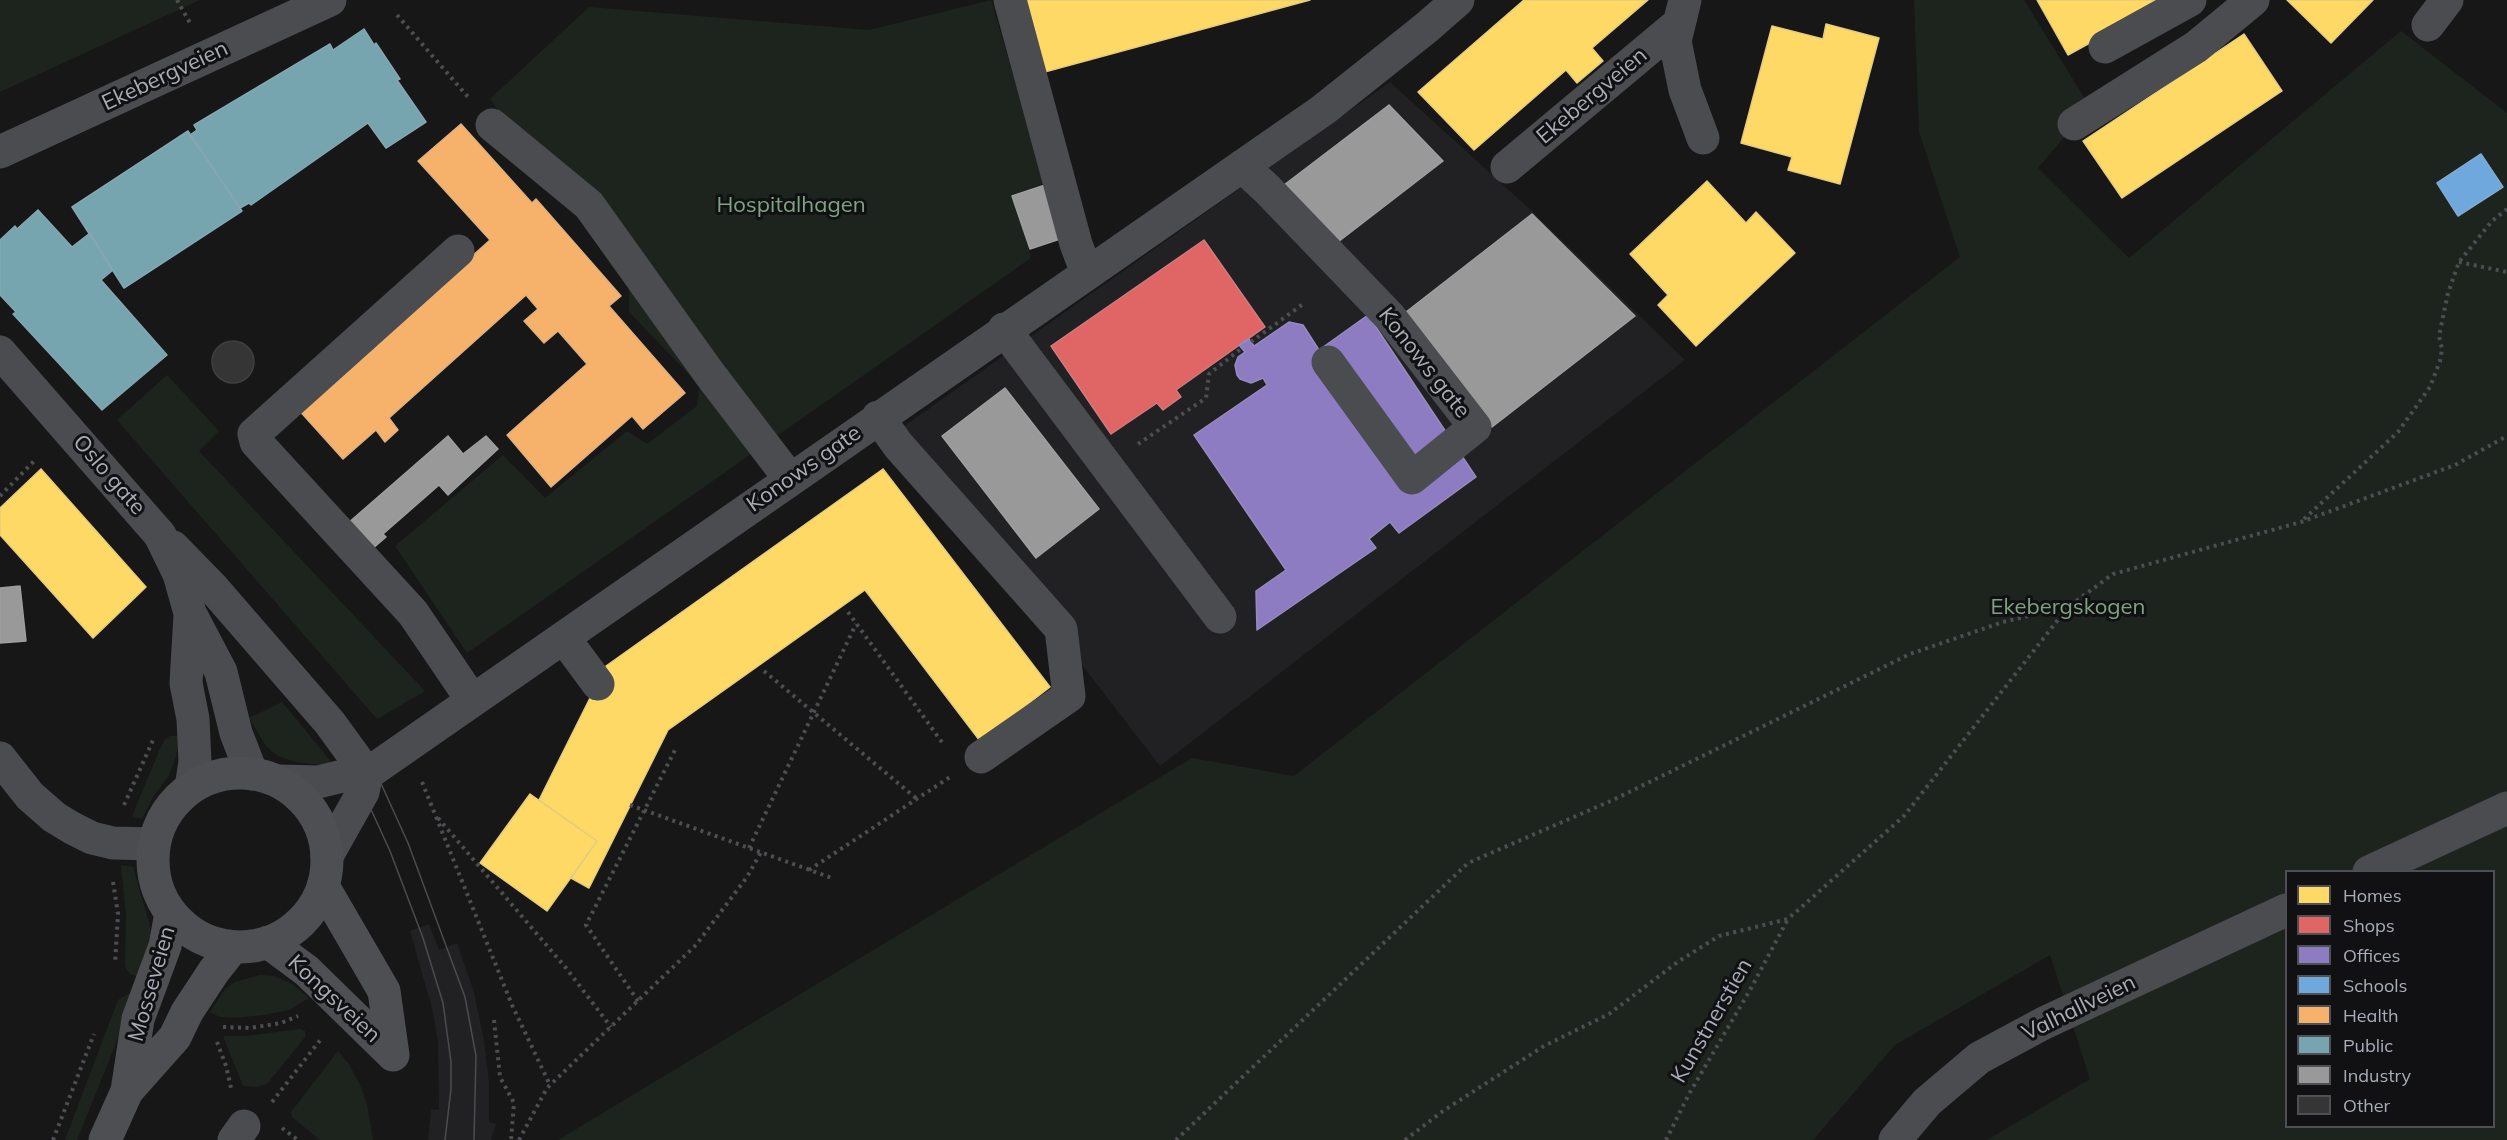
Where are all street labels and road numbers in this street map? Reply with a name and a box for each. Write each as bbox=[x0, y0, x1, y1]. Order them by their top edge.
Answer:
street label: Ekebergveien bbox=[98, 35, 232, 117]
street label: Ekebergveien bbox=[1531, 42, 1653, 150]
street label: Konows gate bbox=[1373, 302, 1475, 424]
street label: Konows gate bbox=[742, 420, 866, 518]
street label: Oslo gate bbox=[67, 430, 151, 520]
street label: Mosseveien bbox=[123, 923, 181, 1045]
street label: Kongsveien bbox=[282, 950, 386, 1048]
street label: Kunstnerstien bbox=[1666, 954, 1758, 1088]
street label: Valhallveien bbox=[2018, 969, 2140, 1047]

